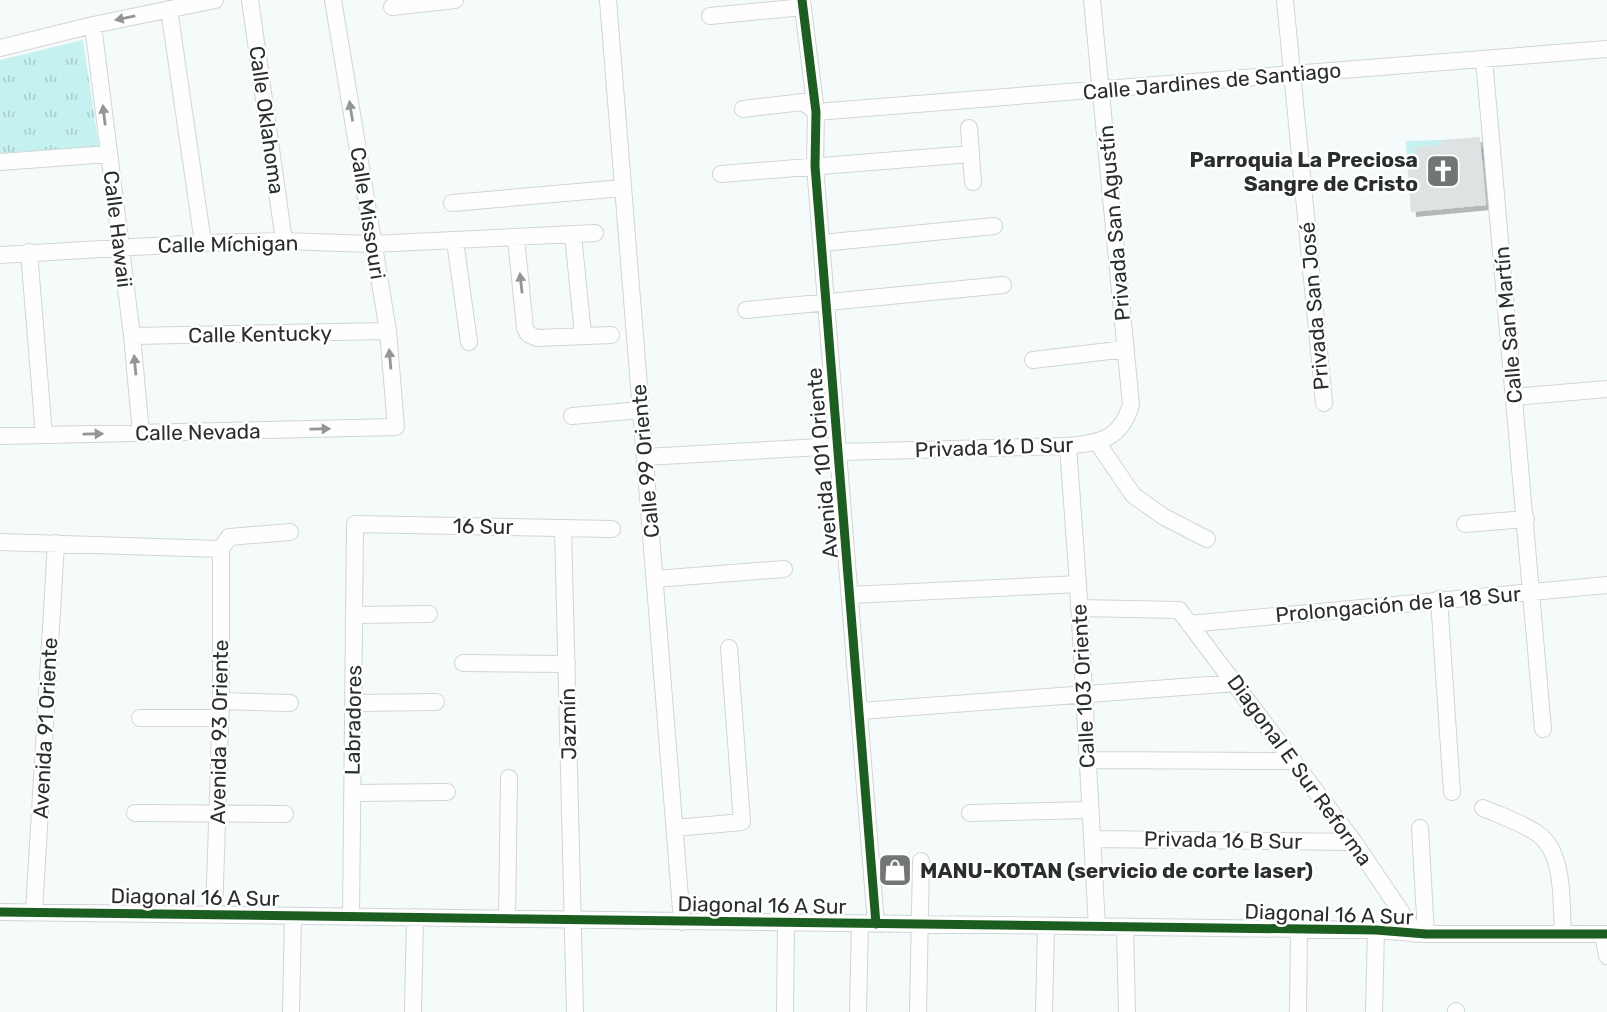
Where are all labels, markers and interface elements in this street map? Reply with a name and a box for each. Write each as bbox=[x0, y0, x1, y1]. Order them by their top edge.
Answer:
one-way arrow bbox=[114, 13, 136, 24]
street label: Calle Oklahoma bbox=[244, 44, 290, 196]
street label: Calle Jardines de Santiago bbox=[1082, 57, 1342, 105]
one-way arrow bbox=[345, 100, 356, 122]
one-way arrow bbox=[99, 104, 110, 126]
street label: Privada San Agustín bbox=[1093, 124, 1135, 322]
street label: Calle Missouri bbox=[345, 145, 391, 281]
place label: Parroquia La Preciosa Sangre de Cristo bbox=[1190, 147, 1418, 196]
church icon: Parroquia La Preciosa Sangre de Cristo bbox=[1424, 152, 1462, 190]
street label: Calle Hawaii bbox=[98, 169, 138, 289]
street label: Privada San José bbox=[1294, 221, 1334, 391]
street label: Calle Míchigan bbox=[157, 230, 299, 258]
street label: Calle San Martín bbox=[1489, 245, 1527, 405]
one-way arrow bbox=[515, 272, 526, 294]
street label: Calle Kentucky bbox=[188, 320, 333, 348]
one-way arrow bbox=[384, 348, 395, 370]
one-way arrow bbox=[129, 354, 140, 376]
street label: Avenida 101 Oriente bbox=[801, 367, 843, 559]
street label: Calle 99 Oriente bbox=[626, 383, 664, 539]
street label: Calle Nevada bbox=[135, 418, 261, 446]
one-way arrow bbox=[309, 424, 331, 435]
one-way arrow bbox=[82, 429, 104, 440]
street label: Privada 16 D Sur bbox=[914, 432, 1074, 462]
street label: 16 Sur bbox=[453, 513, 513, 539]
street label: Prolongación de la 18 Sur bbox=[1274, 581, 1522, 627]
street label: Calle 103 Oriente bbox=[1066, 603, 1100, 769]
street label: Avenida 91 Oriente bbox=[28, 637, 62, 819]
street label: Avenida 93 Oriente bbox=[205, 639, 233, 825]
street label: Labradores bbox=[340, 665, 366, 775]
street label: Diagonal E Sur Reforma bbox=[1222, 670, 1378, 870]
street label: Jazmín bbox=[555, 688, 581, 760]
street label: Privada 16 B Sur bbox=[1144, 826, 1302, 854]
shop icon: MANU-KOTAN (servicio de corte laser) bbox=[876, 851, 914, 889]
place label: MANU-KOTAN (servicio de corte laser) bbox=[920, 858, 1313, 883]
street label: Diagonal 16 A Sur bbox=[110, 883, 280, 911]
street label: Diagonal 16 A Sur bbox=[677, 891, 847, 919]
street label: Diagonal 16 A Sur bbox=[1244, 899, 1414, 929]

